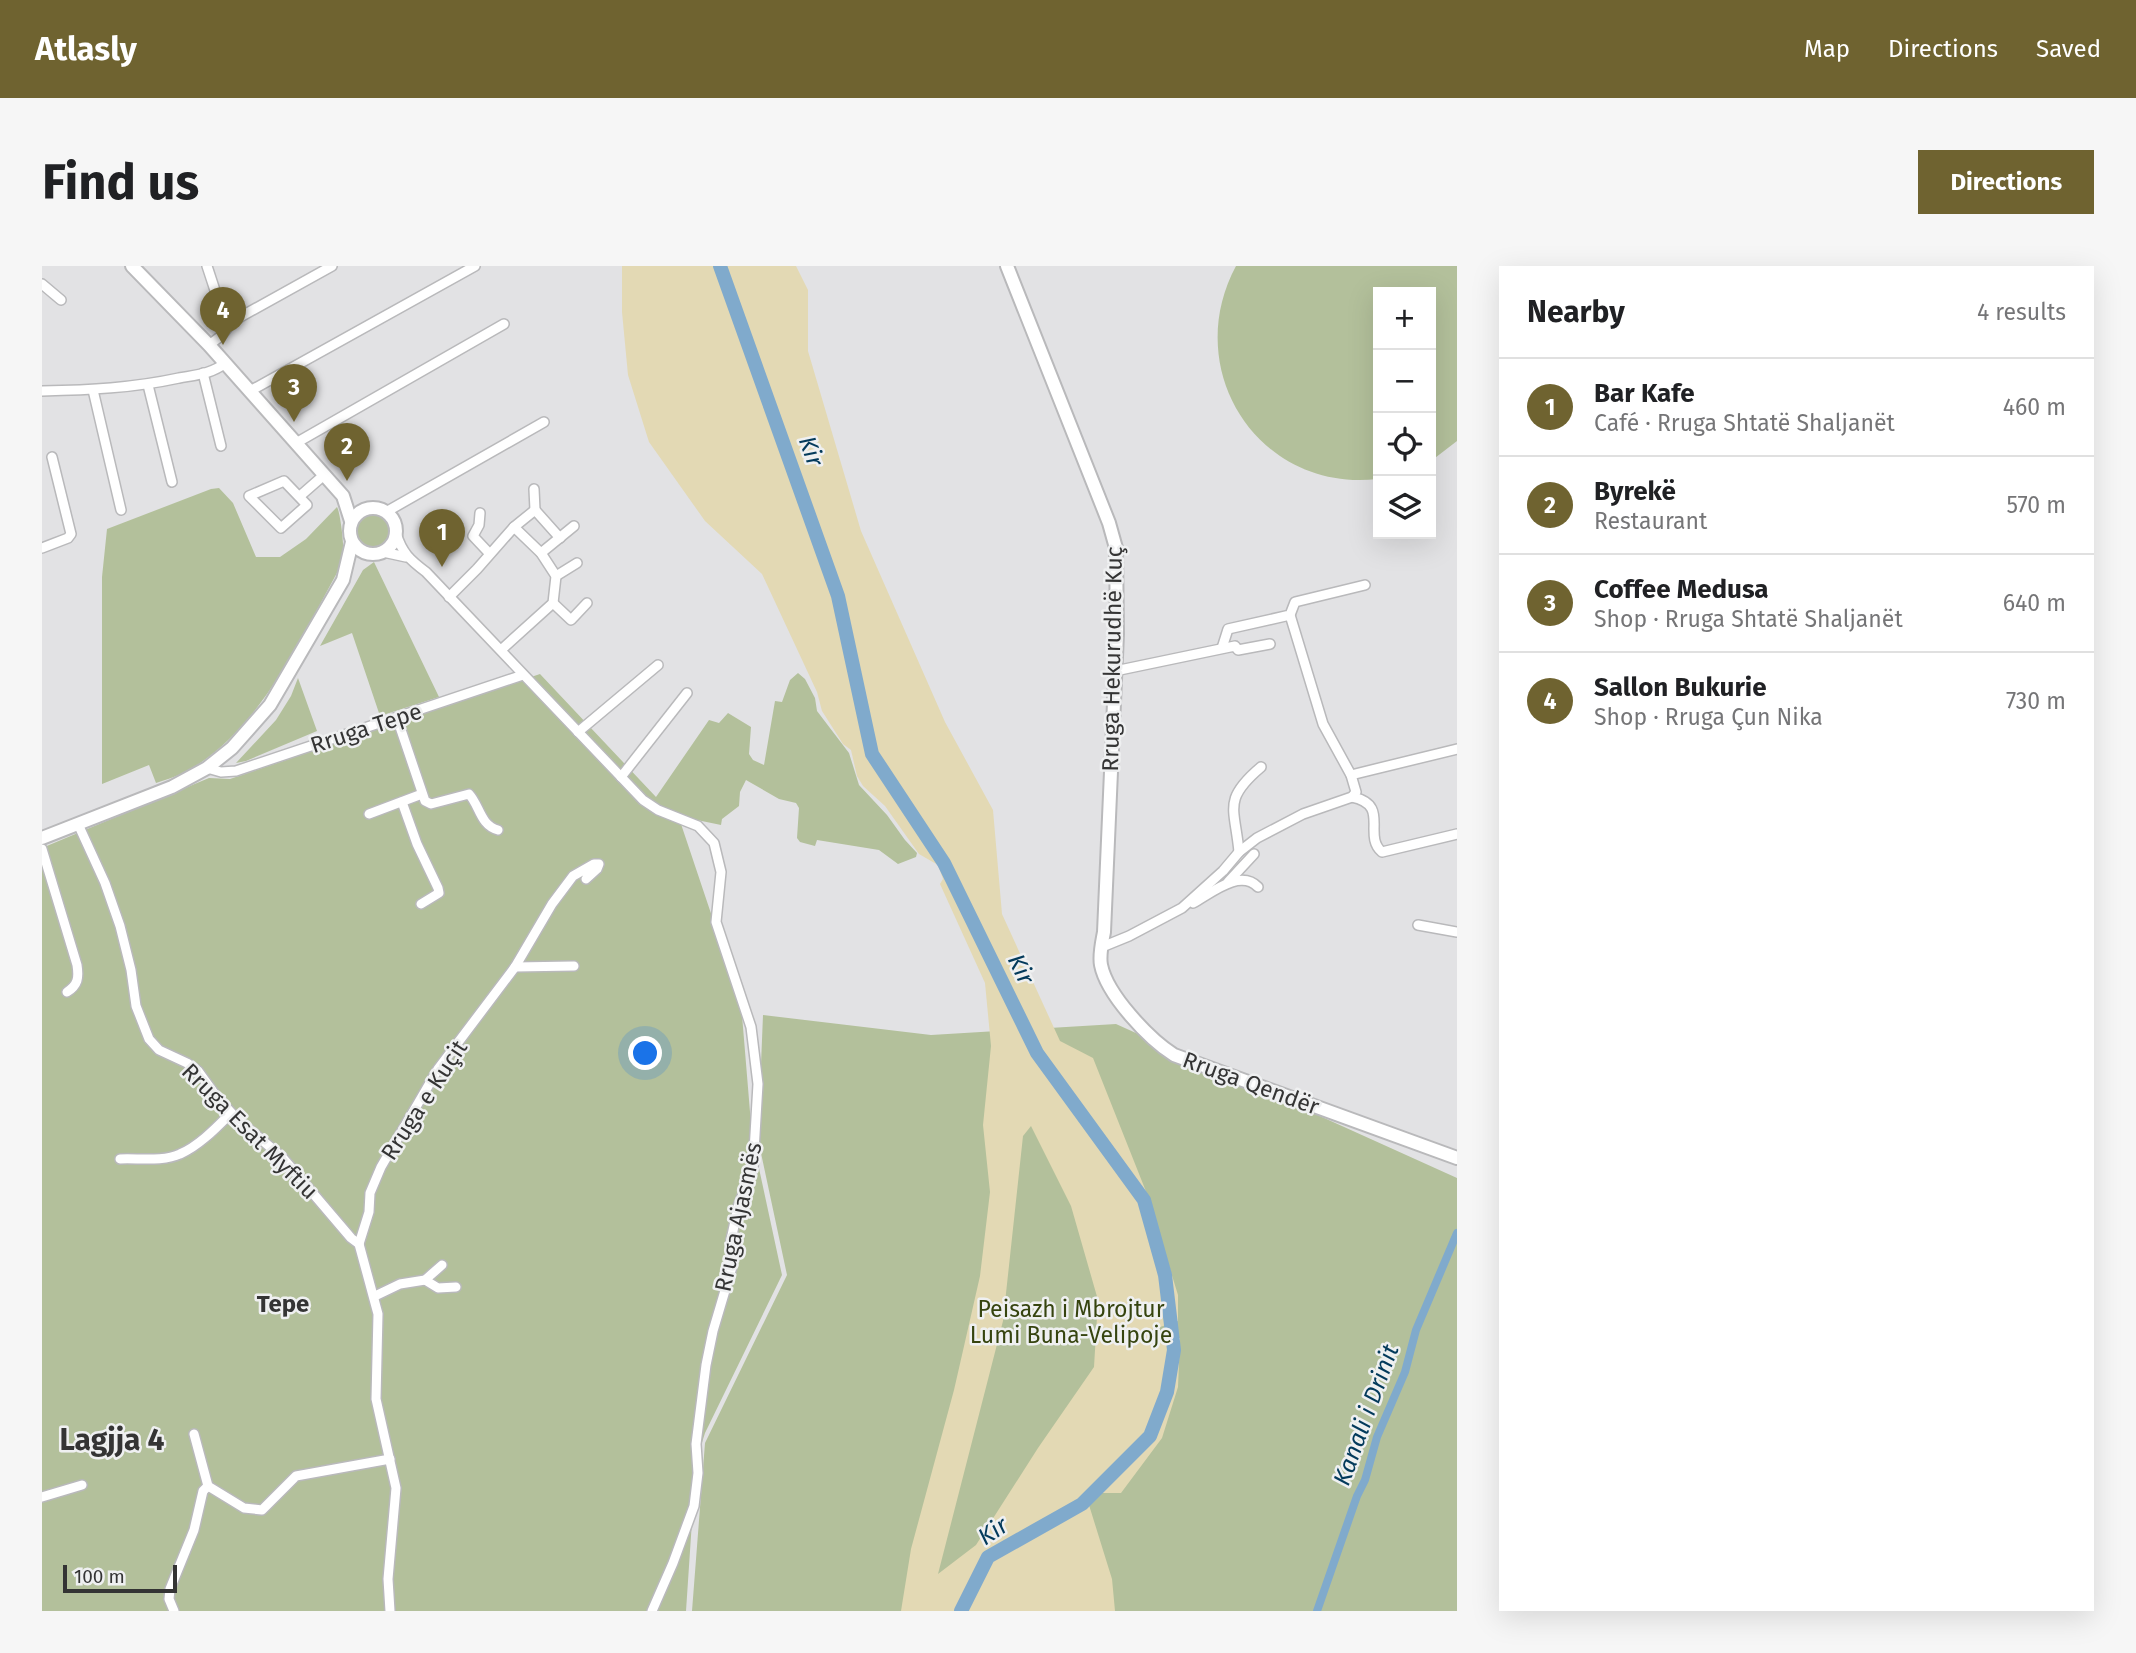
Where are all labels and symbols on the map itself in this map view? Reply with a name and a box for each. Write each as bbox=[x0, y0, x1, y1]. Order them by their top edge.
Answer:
pin: 4 bbox=[200, 287, 246, 345]
pin: 3 bbox=[271, 364, 317, 422]
pin: 2 bbox=[324, 423, 370, 481]
water label: Kir bbox=[793, 432, 830, 471]
pin: 1 bbox=[419, 509, 465, 567]
street label: Rruga Hekurudhë Kuç bbox=[1096, 546, 1128, 772]
street label: Rruga Tepe bbox=[307, 697, 425, 759]
water label: Kir bbox=[1002, 949, 1040, 989]
street label: Rruga e Kuçit bbox=[375, 1034, 474, 1165]
your location bbox=[628, 1036, 662, 1070]
street label: Rruga Qendër bbox=[1179, 1045, 1323, 1121]
street label: Rruga Esat Myftiu bbox=[176, 1057, 324, 1205]
street label: Rruga Ajasmës bbox=[709, 1140, 767, 1294]
district label: Tepe bbox=[257, 1290, 309, 1318]
park label: Peisazh i Mbrojtur Lumi Buna-Velipoje bbox=[970, 1295, 1172, 1349]
water label: Kanali i Drinit bbox=[1328, 1340, 1405, 1489]
district label: Lagjja 4 bbox=[59, 1422, 165, 1458]
water label: Kir bbox=[973, 1511, 1014, 1551]
scale bar bbox=[63, 1562, 177, 1594]

